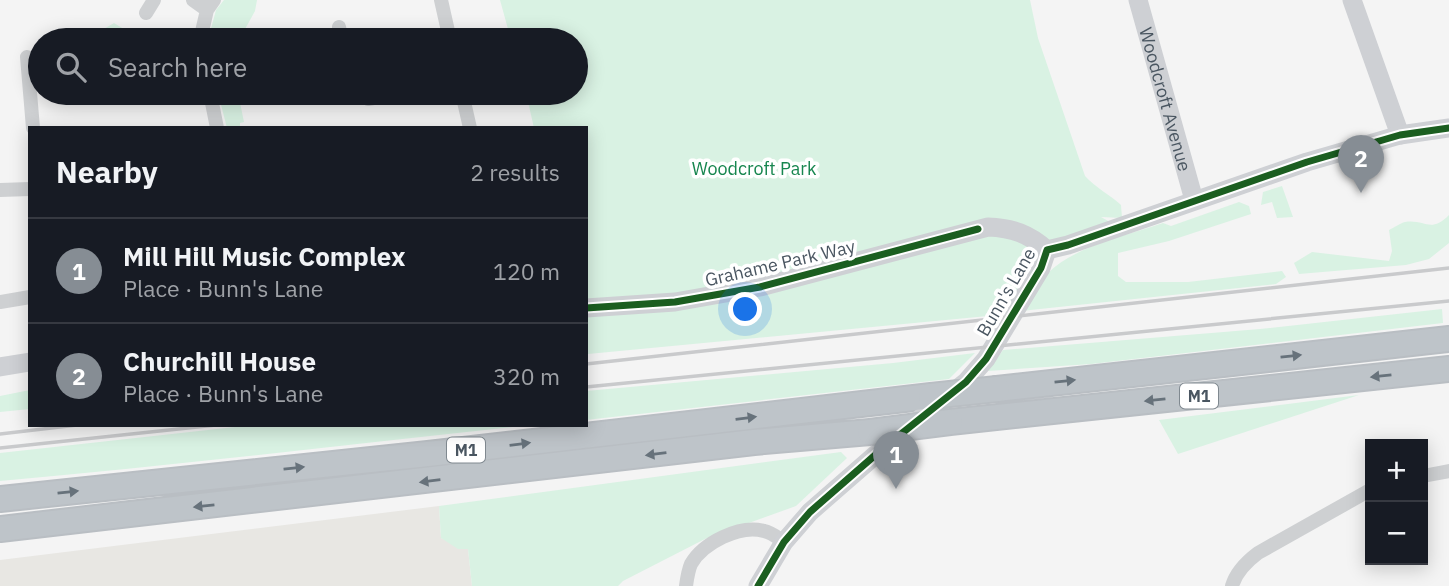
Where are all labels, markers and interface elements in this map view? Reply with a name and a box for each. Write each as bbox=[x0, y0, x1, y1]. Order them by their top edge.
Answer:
street label: Woodcroft Avenue bbox=[1135, 25, 1197, 174]
search box bbox=[28, 28, 588, 105]
icon: search bbox=[52, 48, 90, 86]
text: Search here bbox=[108, 50, 247, 84]
pin: 2 bbox=[1338, 135, 1384, 193]
text: Nearby bbox=[56, 152, 158, 191]
text: 2 results bbox=[470, 157, 560, 187]
park label: Woodcroft Park bbox=[692, 157, 817, 180]
street label: Grahame Park Way bbox=[703, 235, 857, 291]
text: Mill Hill Music Complex bbox=[123, 239, 406, 273]
street label: Bunn's Lane bbox=[971, 244, 1041, 340]
text: 1 bbox=[72, 256, 86, 286]
text: 120 m bbox=[493, 256, 560, 286]
text: Place · Bunn's Lane bbox=[123, 273, 323, 303]
your location bbox=[728, 292, 762, 326]
text: Churchill House bbox=[123, 344, 316, 378]
one-way arrow bbox=[1281, 350, 1303, 361]
text: 2 bbox=[72, 361, 86, 391]
text: 320 m bbox=[493, 361, 560, 391]
one-way arrow bbox=[1370, 371, 1392, 382]
one-way arrow bbox=[1054, 376, 1076, 387]
text: Place · Bunn's Lane bbox=[123, 378, 323, 408]
road number: M1 bbox=[1180, 384, 1218, 408]
one-way arrow bbox=[1144, 395, 1166, 406]
one-way arrow bbox=[735, 412, 757, 423]
pin: 1 bbox=[873, 431, 919, 489]
road number: M1 bbox=[447, 438, 485, 463]
one-way arrow bbox=[509, 438, 531, 449]
map controls bbox=[1365, 439, 1428, 565]
button: + bbox=[1365, 439, 1428, 502]
one-way arrow bbox=[645, 448, 667, 459]
one-way arrow bbox=[283, 463, 305, 474]
one-way arrow bbox=[419, 475, 441, 486]
one-way arrow bbox=[57, 486, 79, 497]
one-way arrow bbox=[193, 501, 215, 512]
button: − bbox=[1365, 502, 1428, 565]

